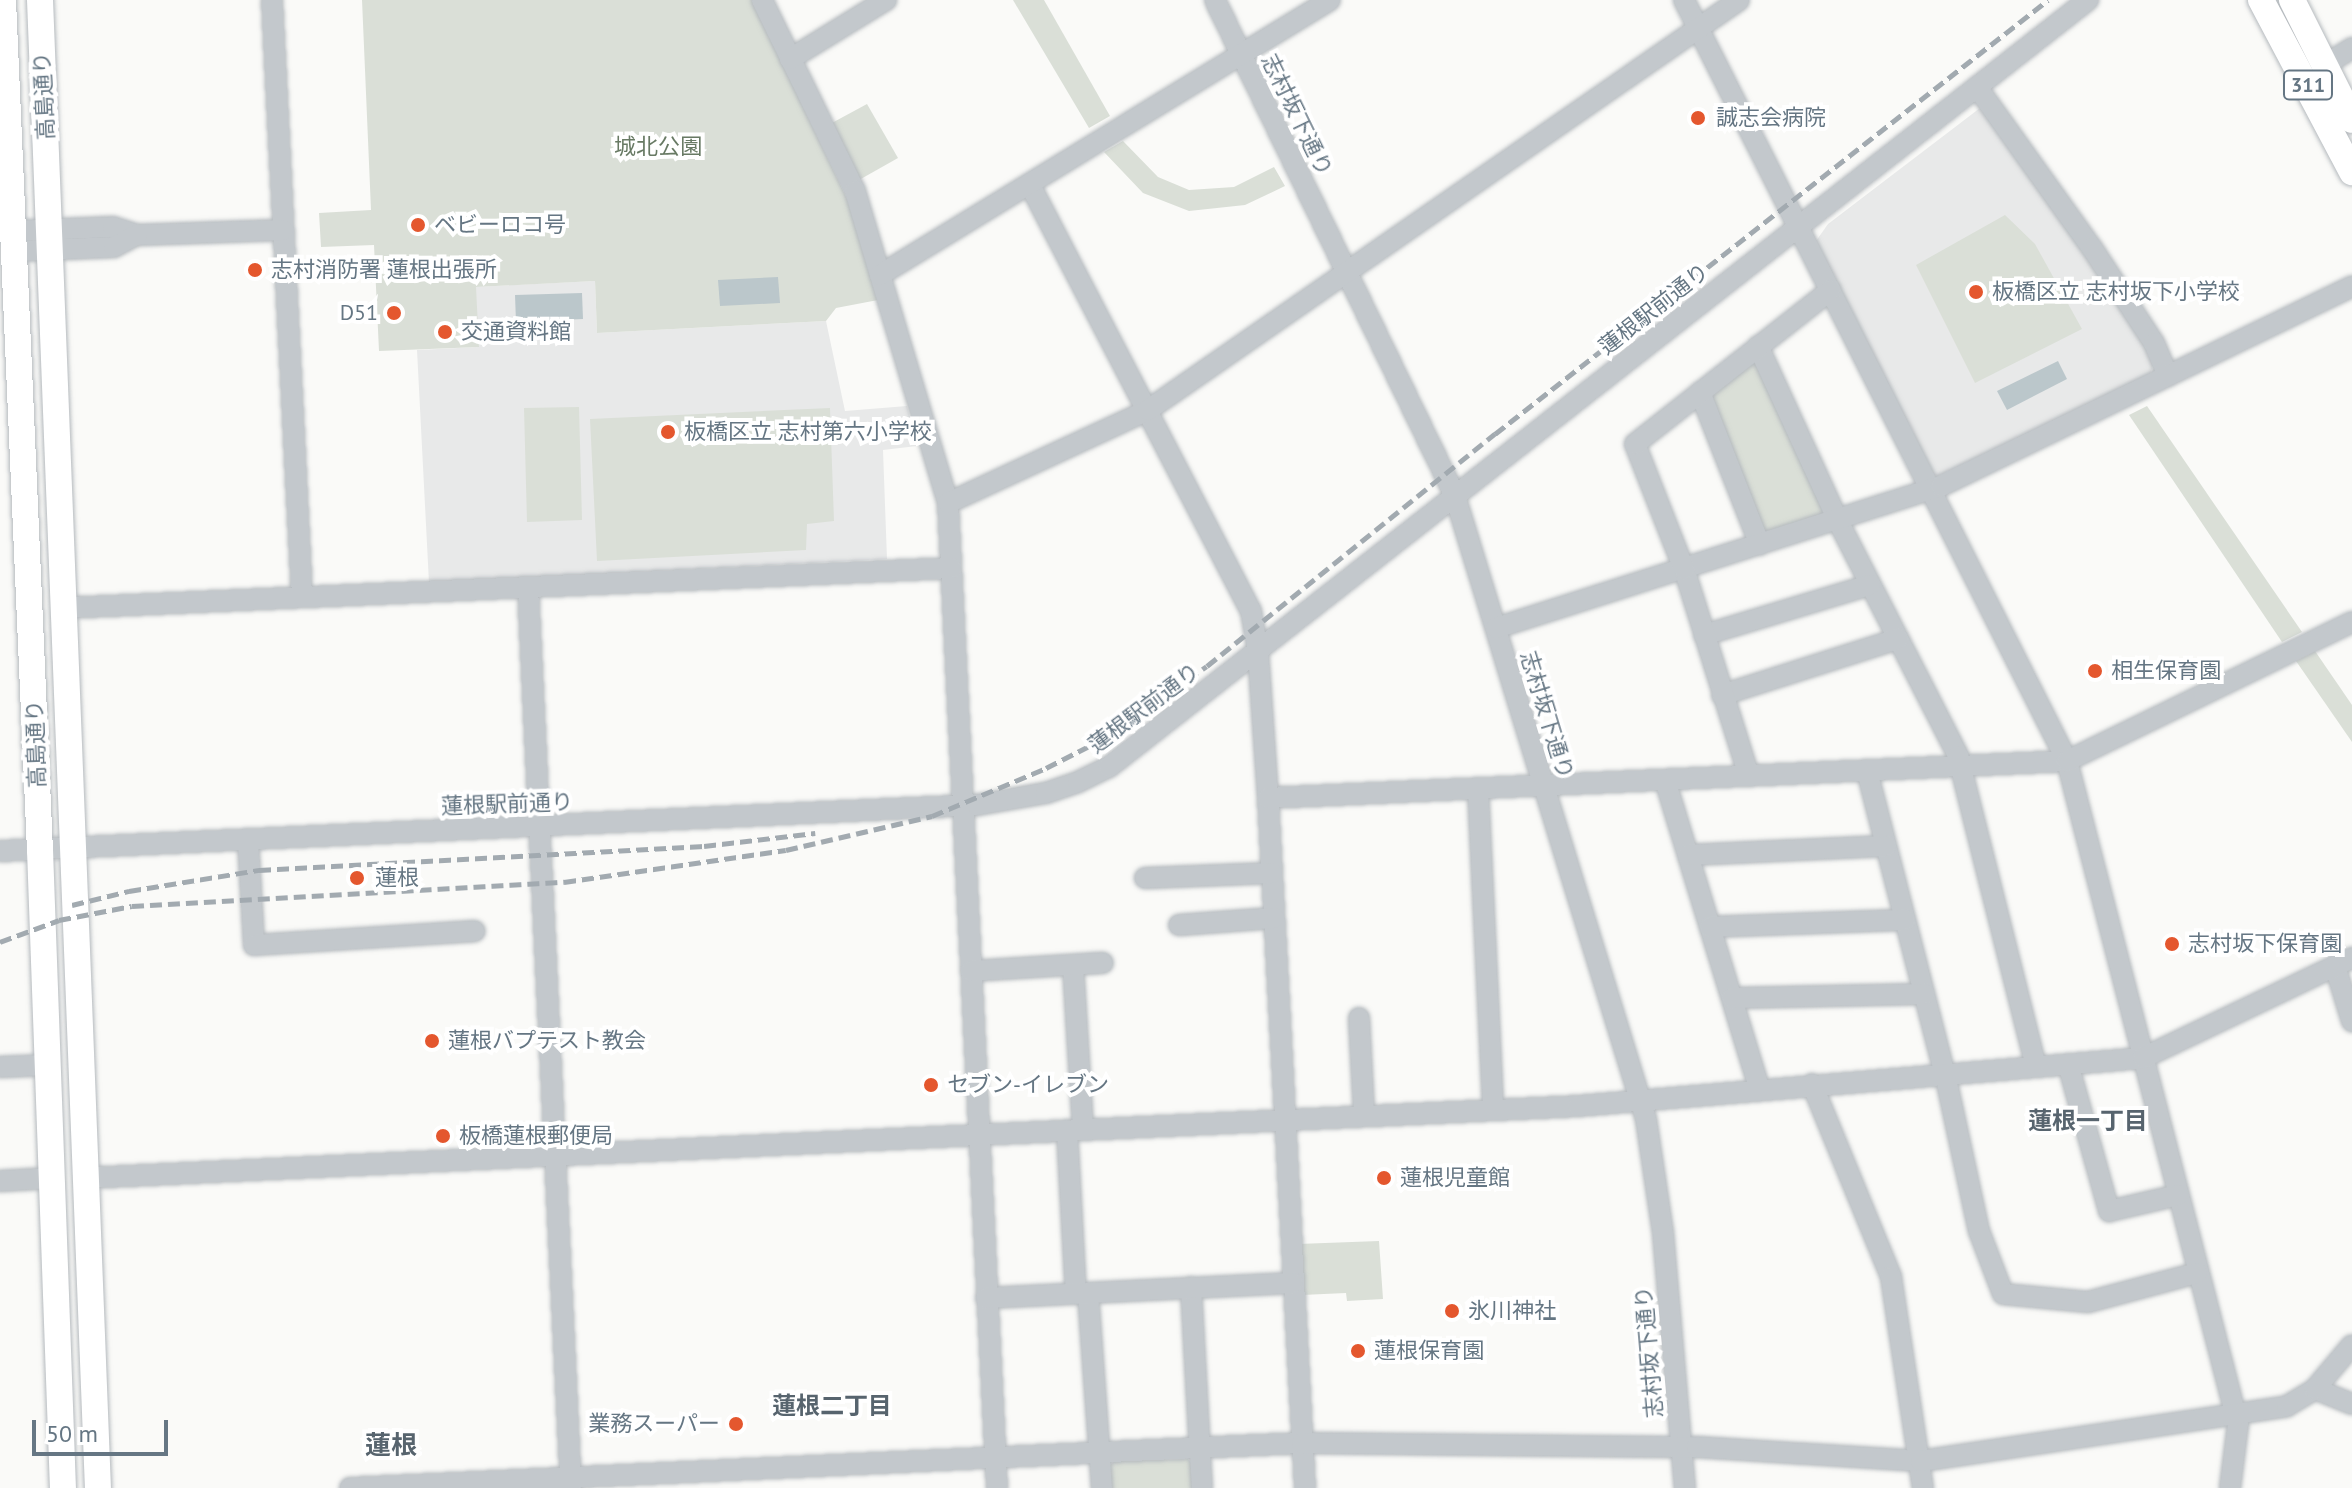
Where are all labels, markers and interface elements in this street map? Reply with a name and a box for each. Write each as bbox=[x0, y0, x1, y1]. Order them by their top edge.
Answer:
street label: 志村坂下通り bbox=[1256, 50, 1338, 180]
street label: 高島通り bbox=[29, 51, 59, 141]
road number: 311 bbox=[2282, 69, 2334, 101]
place label: 誠志会病院 bbox=[1716, 105, 1826, 131]
marker: 誠志会病院 bbox=[1687, 107, 1709, 129]
park label: 城北公園 bbox=[614, 134, 702, 160]
place label: ベビーロコ号 bbox=[434, 212, 566, 238]
marker: ベビーロコ号 bbox=[409, 216, 427, 234]
place label: 志村消防署 蓮根出張所 bbox=[271, 257, 497, 283]
street label: 蓮根駅前通り bbox=[1594, 258, 1714, 360]
marker: 志村消防署 蓮根出張所 bbox=[246, 261, 264, 279]
place label: 板橋区立 志村坂下小学校 bbox=[1992, 279, 2240, 305]
marker: 板橋区立 志村坂下小学校 bbox=[1967, 283, 1985, 301]
place label: D51 bbox=[340, 300, 378, 326]
marker: D51 bbox=[385, 304, 403, 322]
place label: 交通資料館 bbox=[461, 319, 571, 345]
marker: 交通資料館 bbox=[436, 323, 454, 341]
place label: 板橋区立 志村第六小学校 bbox=[684, 419, 932, 445]
marker: 板橋区立 志村第六小学校 bbox=[659, 423, 677, 441]
street label: 志村坂下通り bbox=[1515, 648, 1579, 782]
street label: 蓮根駅前通り bbox=[1083, 658, 1205, 758]
place label: 相生保育園 bbox=[2111, 658, 2221, 684]
marker: 相生保育園 bbox=[2086, 662, 2104, 680]
street label: 高島通り bbox=[21, 700, 51, 788]
street label: 蓮根駅前通り bbox=[441, 789, 573, 819]
place label: 蓮根 bbox=[375, 865, 419, 891]
marker: 蓮根 bbox=[346, 867, 368, 889]
place label: 志村坂下保育園 bbox=[2188, 931, 2342, 957]
marker: 志村坂下保育園 bbox=[2163, 935, 2181, 953]
place label: 蓮根バプテスト教会 bbox=[448, 1028, 646, 1054]
marker: 蓮根バプテスト教会 bbox=[423, 1032, 441, 1050]
place label: セブン-イレブン bbox=[947, 1072, 1109, 1098]
marker: セブン-イレブン bbox=[922, 1076, 940, 1094]
district label: 蓮根一丁目 bbox=[2028, 1107, 2148, 1135]
place label: 板橋蓮根郵便局 bbox=[459, 1123, 613, 1149]
marker: 板橋蓮根郵便局 bbox=[434, 1127, 452, 1145]
place label: 蓮根児童館 bbox=[1400, 1165, 1510, 1191]
marker: 蓮根児童館 bbox=[1375, 1169, 1393, 1187]
street label: 志村坂下通り bbox=[1630, 1285, 1668, 1419]
place label: 氷川神社 bbox=[1468, 1298, 1556, 1324]
marker: 氷川神社 bbox=[1443, 1302, 1461, 1320]
place label: 蓮根保育園 bbox=[1374, 1338, 1484, 1364]
marker: 蓮根保育園 bbox=[1349, 1342, 1367, 1360]
district label: 蓮根二丁目 bbox=[772, 1392, 892, 1420]
scale bar bbox=[36, 1404, 172, 1454]
place label: 業務スーパー bbox=[588, 1411, 720, 1437]
marker: 業務スーパー bbox=[727, 1415, 745, 1433]
text: 50 m bbox=[46, 1418, 98, 1449]
district label: 蓮根 bbox=[365, 1429, 417, 1461]

